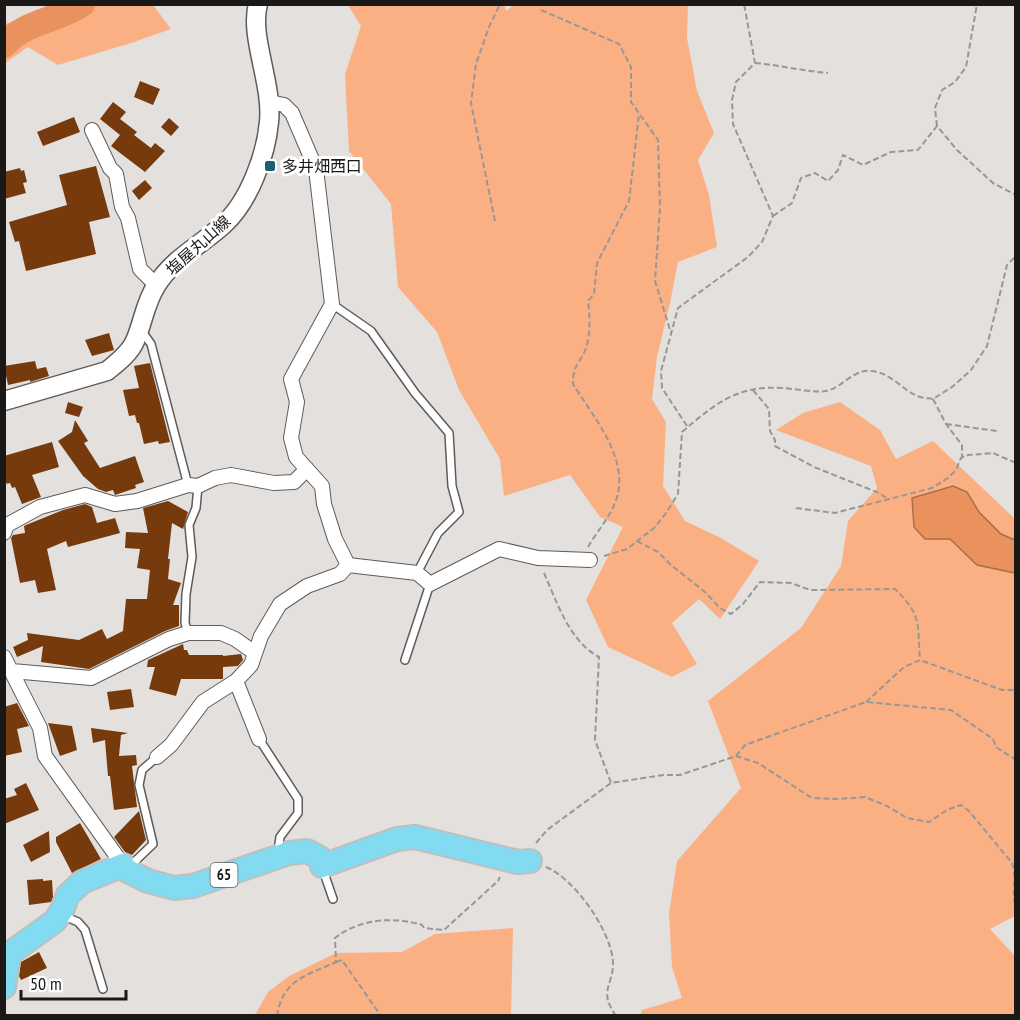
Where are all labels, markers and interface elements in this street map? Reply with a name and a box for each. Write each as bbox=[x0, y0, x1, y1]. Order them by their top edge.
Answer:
place label: 多井畑西口 bbox=[282, 156, 362, 176]
marker: 多井畑西口 bbox=[263, 159, 277, 173]
street label: 塩屋丸山線 bbox=[162, 211, 234, 279]
road number: 65 bbox=[210, 863, 238, 887]
scale bar bbox=[21, 963, 126, 1001]
text: 50 m bbox=[30, 972, 62, 995]

